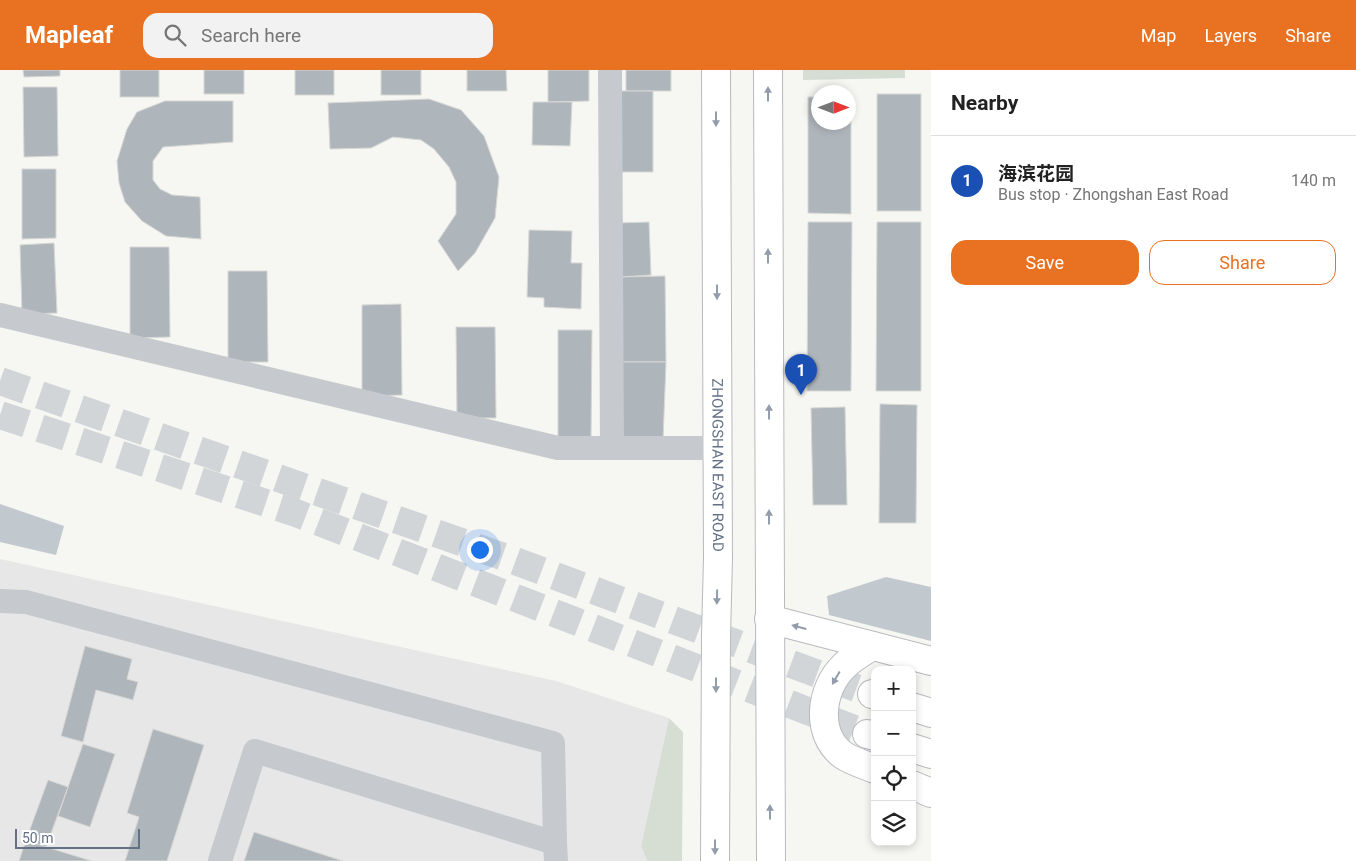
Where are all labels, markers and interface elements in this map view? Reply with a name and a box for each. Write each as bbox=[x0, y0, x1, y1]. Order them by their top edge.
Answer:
search box bbox=[143, 13, 493, 58]
text: Mapleaf bbox=[25, 21, 113, 49]
icon: search bbox=[161, 21, 189, 49]
text: Search here bbox=[201, 24, 301, 47]
text: Map bbox=[1141, 25, 1176, 46]
text: Layers bbox=[1204, 25, 1257, 46]
text: Share bbox=[1285, 25, 1331, 46]
north arrow bbox=[811, 85, 856, 130]
one-way arrow bbox=[764, 86, 772, 102]
text: Nearby bbox=[951, 91, 1018, 115]
one-way arrow bbox=[712, 111, 720, 127]
text: 海滨花园 bbox=[998, 162, 1074, 185]
text: 1 bbox=[962, 171, 972, 190]
text: 140 m bbox=[1291, 171, 1336, 190]
text: Bus stop · Zhongshan East Road bbox=[998, 185, 1228, 204]
button: Save bbox=[951, 240, 1139, 285]
button: Share bbox=[1149, 240, 1336, 285]
one-way arrow bbox=[764, 248, 772, 264]
one-way arrow bbox=[713, 284, 721, 300]
pin: 1 bbox=[785, 354, 817, 395]
street label: ZHONGSHAN EAST ROAD bbox=[708, 378, 727, 552]
one-way arrow bbox=[765, 404, 773, 420]
one-way arrow bbox=[765, 508, 773, 524]
your location bbox=[467, 537, 493, 563]
one-way arrow bbox=[713, 590, 721, 606]
one-way arrow bbox=[792, 622, 807, 630]
map controls bbox=[871, 666, 916, 846]
button: + bbox=[871, 666, 916, 711]
one-way arrow bbox=[832, 671, 841, 684]
one-way arrow bbox=[712, 677, 720, 693]
button: − bbox=[871, 711, 916, 756]
button: locate bbox=[871, 756, 916, 801]
button: layers bbox=[871, 801, 916, 846]
one-way arrow bbox=[766, 804, 774, 820]
scale bar bbox=[15, 826, 140, 849]
text: 50 m bbox=[22, 830, 54, 846]
one-way arrow bbox=[711, 840, 719, 856]

